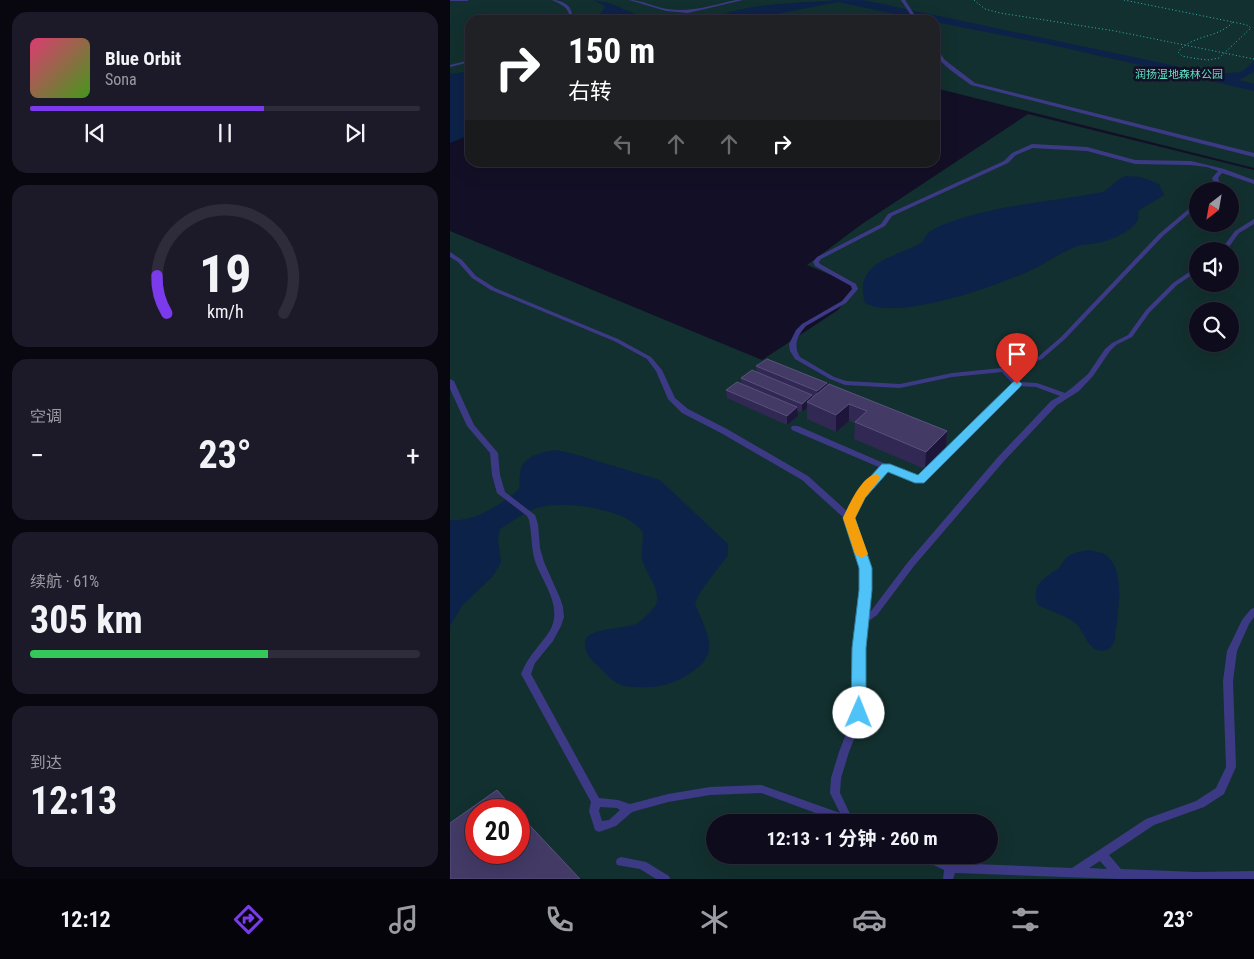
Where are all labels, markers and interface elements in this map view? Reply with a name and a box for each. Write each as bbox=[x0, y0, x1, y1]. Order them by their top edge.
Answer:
text: 150 m bbox=[568, 31, 655, 72]
icon: right bbox=[485, 35, 550, 100]
text: Blue Orbit bbox=[105, 47, 181, 70]
park label: 润扬湿地森林公园 bbox=[1135, 68, 1223, 81]
text: Sona bbox=[105, 70, 137, 89]
text: 右转 bbox=[568, 79, 612, 104]
icon: previous bbox=[81, 119, 109, 147]
icon: pause bbox=[211, 119, 239, 147]
icon: next bbox=[341, 119, 369, 147]
icon: left bbox=[609, 130, 637, 158]
icon: ahead bbox=[662, 130, 690, 158]
icon: ahead bbox=[715, 130, 743, 158]
icon: right bbox=[768, 130, 796, 158]
north arrow bbox=[1189, 182, 1239, 232]
map controls bbox=[1189, 182, 1239, 352]
button: sound bbox=[1189, 242, 1239, 292]
text: 19 bbox=[199, 244, 251, 305]
text: km/h bbox=[207, 301, 243, 322]
button: search bbox=[1189, 302, 1239, 352]
pin bbox=[996, 333, 1038, 384]
icon: arrive bbox=[1003, 340, 1031, 368]
text: 空调 bbox=[30, 407, 62, 426]
text: 23° bbox=[198, 433, 252, 477]
text: − bbox=[30, 439, 44, 472]
text: + bbox=[406, 439, 420, 472]
text: 续航 · 61% bbox=[30, 572, 99, 591]
text: 305 km bbox=[30, 598, 143, 642]
position arrow bbox=[832, 686, 884, 738]
text: 到达 bbox=[30, 753, 62, 772]
text: 12:13 bbox=[30, 779, 117, 823]
speed limit sign: 20 bbox=[465, 799, 530, 864]
text: 12:13 · 1 分钟 · 260 m bbox=[766, 827, 938, 850]
icon: directions bbox=[231, 902, 266, 937]
icon: music bbox=[386, 902, 421, 937]
icon: phone bbox=[542, 902, 577, 937]
icon: climate bbox=[697, 902, 732, 937]
icon: car bbox=[852, 902, 887, 937]
icon: filters bbox=[1008, 902, 1043, 937]
text: 12:12 bbox=[60, 907, 111, 932]
text: 23° bbox=[1163, 907, 1194, 932]

